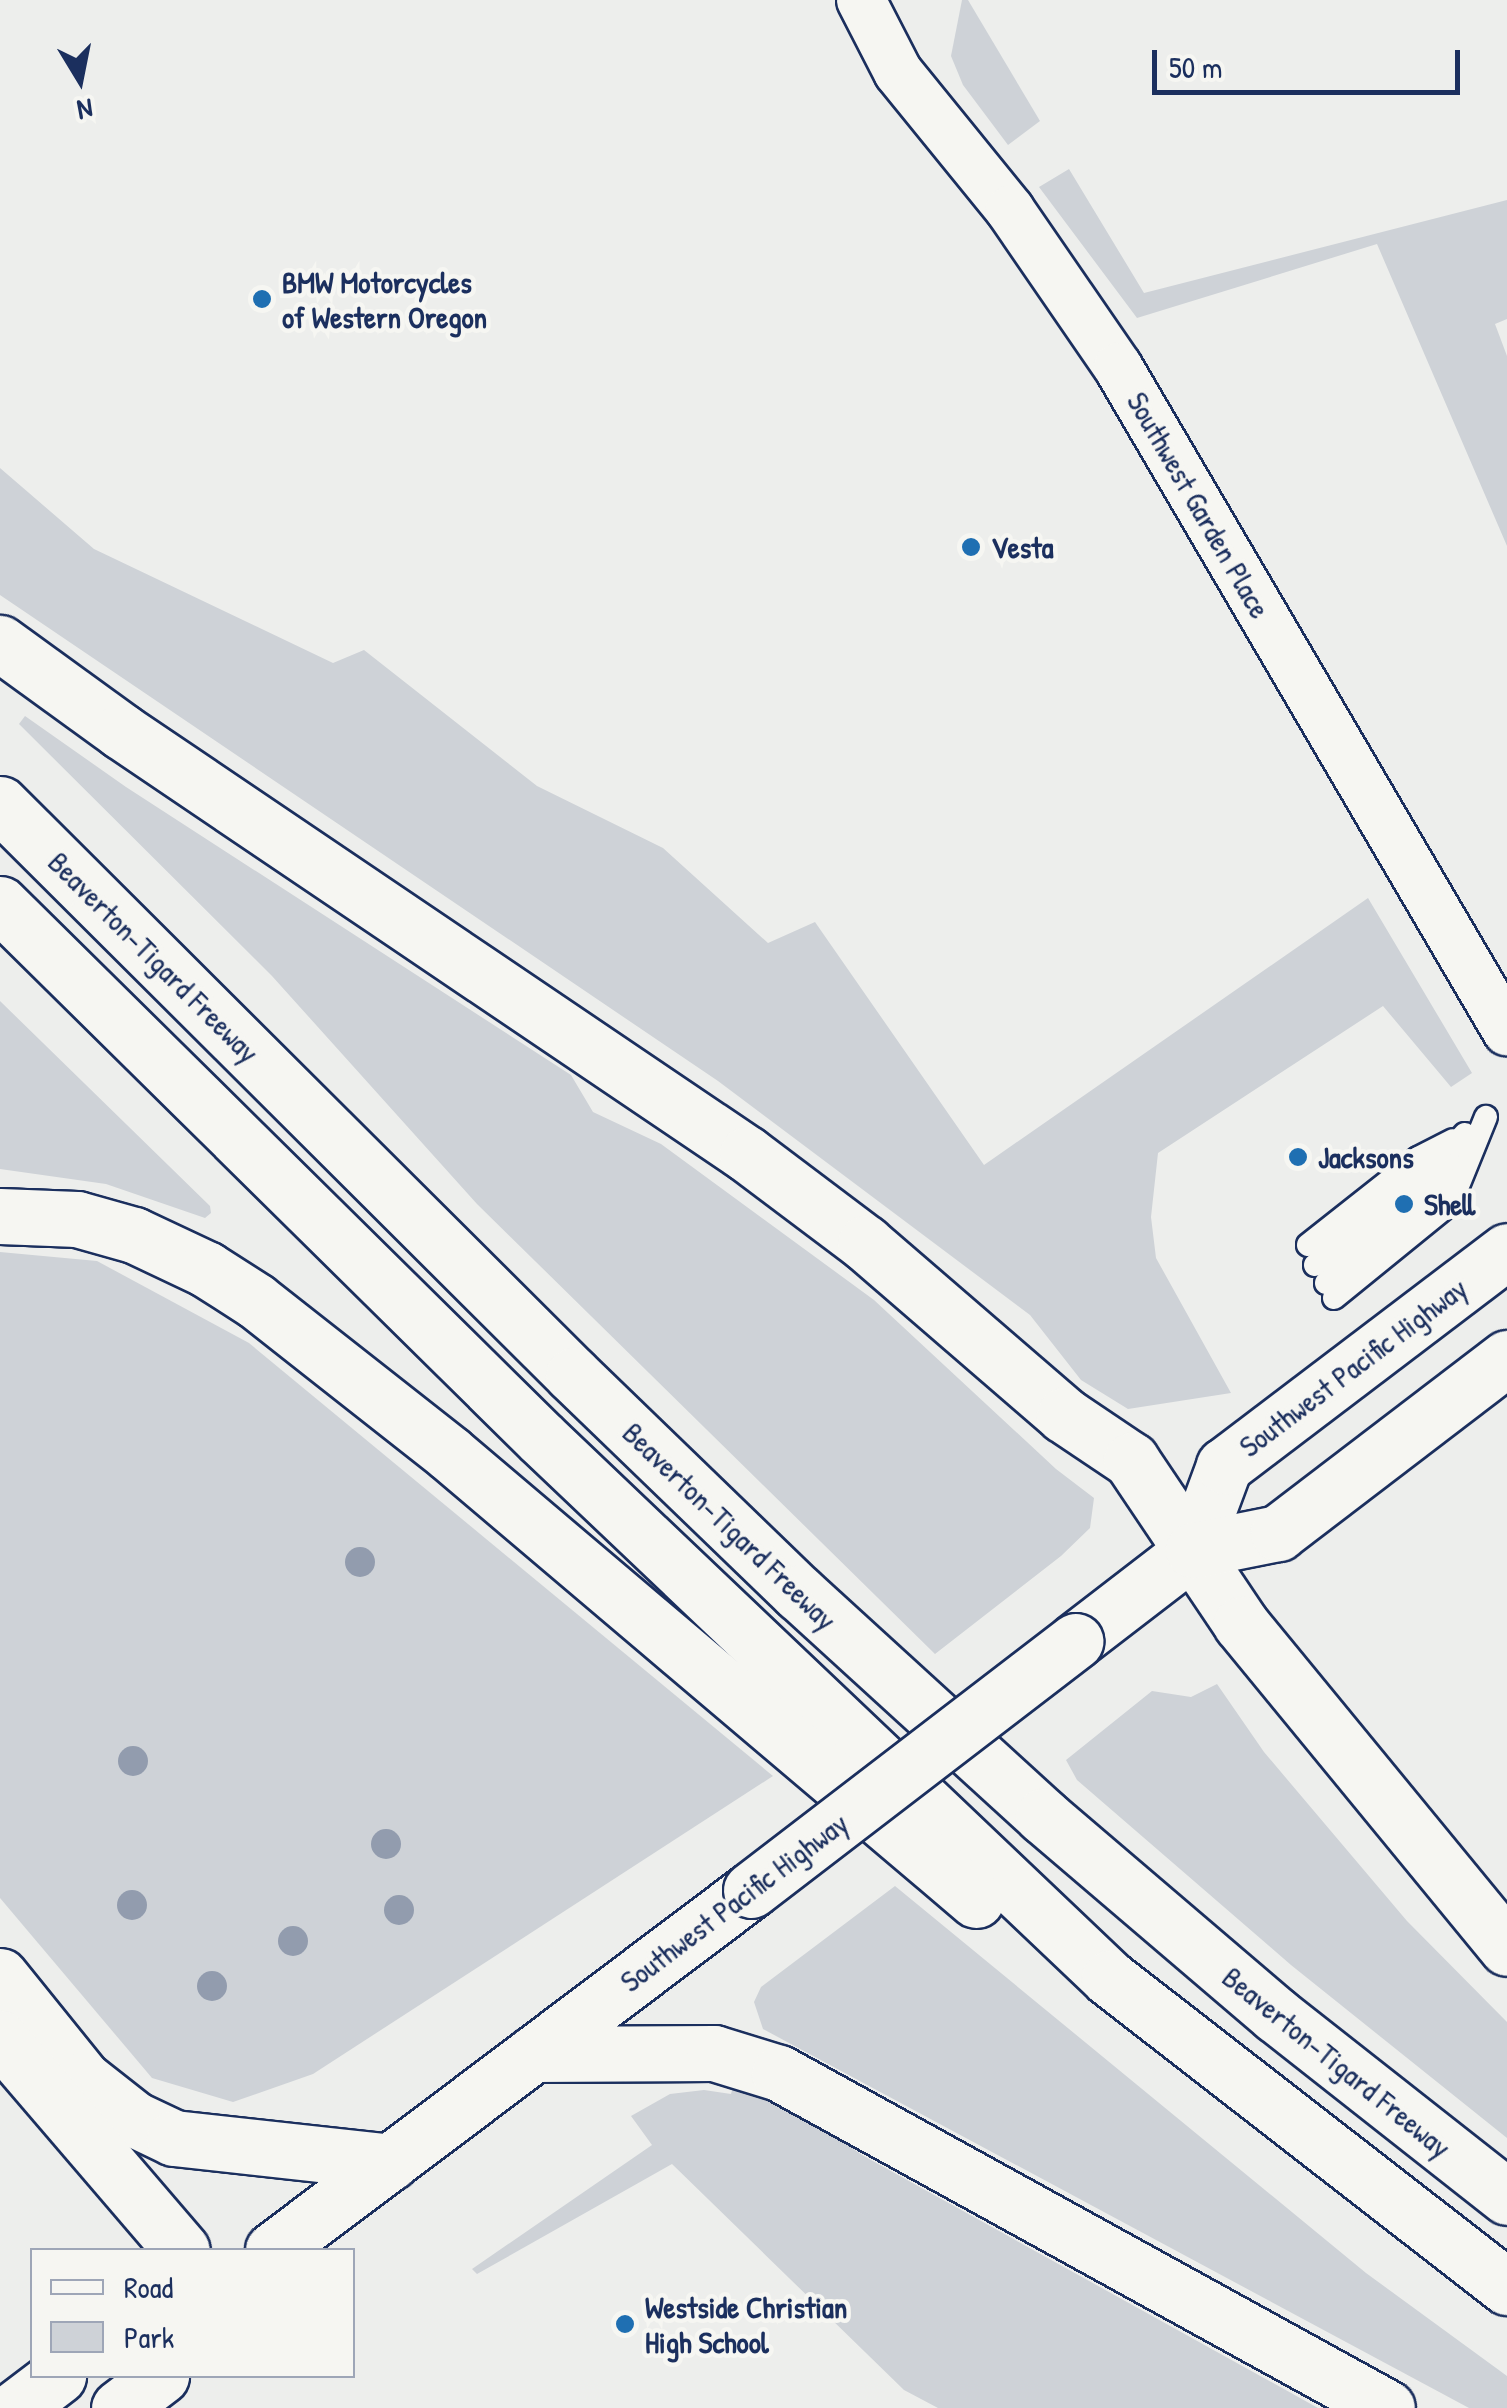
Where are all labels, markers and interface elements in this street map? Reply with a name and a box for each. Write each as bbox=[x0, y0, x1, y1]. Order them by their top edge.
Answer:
north arrow bbox=[30, 30, 130, 130]
scale bar bbox=[1157, 30, 1464, 92]
text: 50 m bbox=[1169, 47, 1222, 87]
text: N bbox=[75, 90, 96, 130]
place label: BMW Motorcycles of Western Oregon bbox=[282, 264, 487, 334]
marker: BMW Motorcycles of Western Oregon bbox=[251, 288, 273, 310]
street label: Southwest Garden Place bbox=[1120, 386, 1278, 624]
place label: Vesta bbox=[991, 529, 1053, 565]
marker: Vesta bbox=[960, 536, 982, 558]
street label: Beaverton-Tigard Freeway bbox=[41, 844, 267, 1070]
place label: Jacksons bbox=[1318, 1139, 1414, 1175]
marker: Jacksons bbox=[1287, 1146, 1309, 1168]
place label: Shell bbox=[1424, 1186, 1475, 1222]
marker: Shell bbox=[1393, 1193, 1415, 1215]
street label: Southwest Pacific Highway bbox=[1232, 1270, 1474, 1464]
street label: Beaverton-Tigard Freeway bbox=[616, 1415, 844, 1637]
street label: Southwest Pacific Highway bbox=[613, 1805, 855, 1999]
street label: Beaverton-Tigard Freeway bbox=[1216, 1959, 1458, 2165]
legend bbox=[30, 2248, 355, 2378]
text: Road bbox=[124, 2267, 173, 2307]
place label: Westside Christian High School bbox=[645, 2289, 847, 2360]
marker: Westside Christian High School bbox=[614, 2313, 636, 2335]
text: Park bbox=[124, 2317, 174, 2357]

